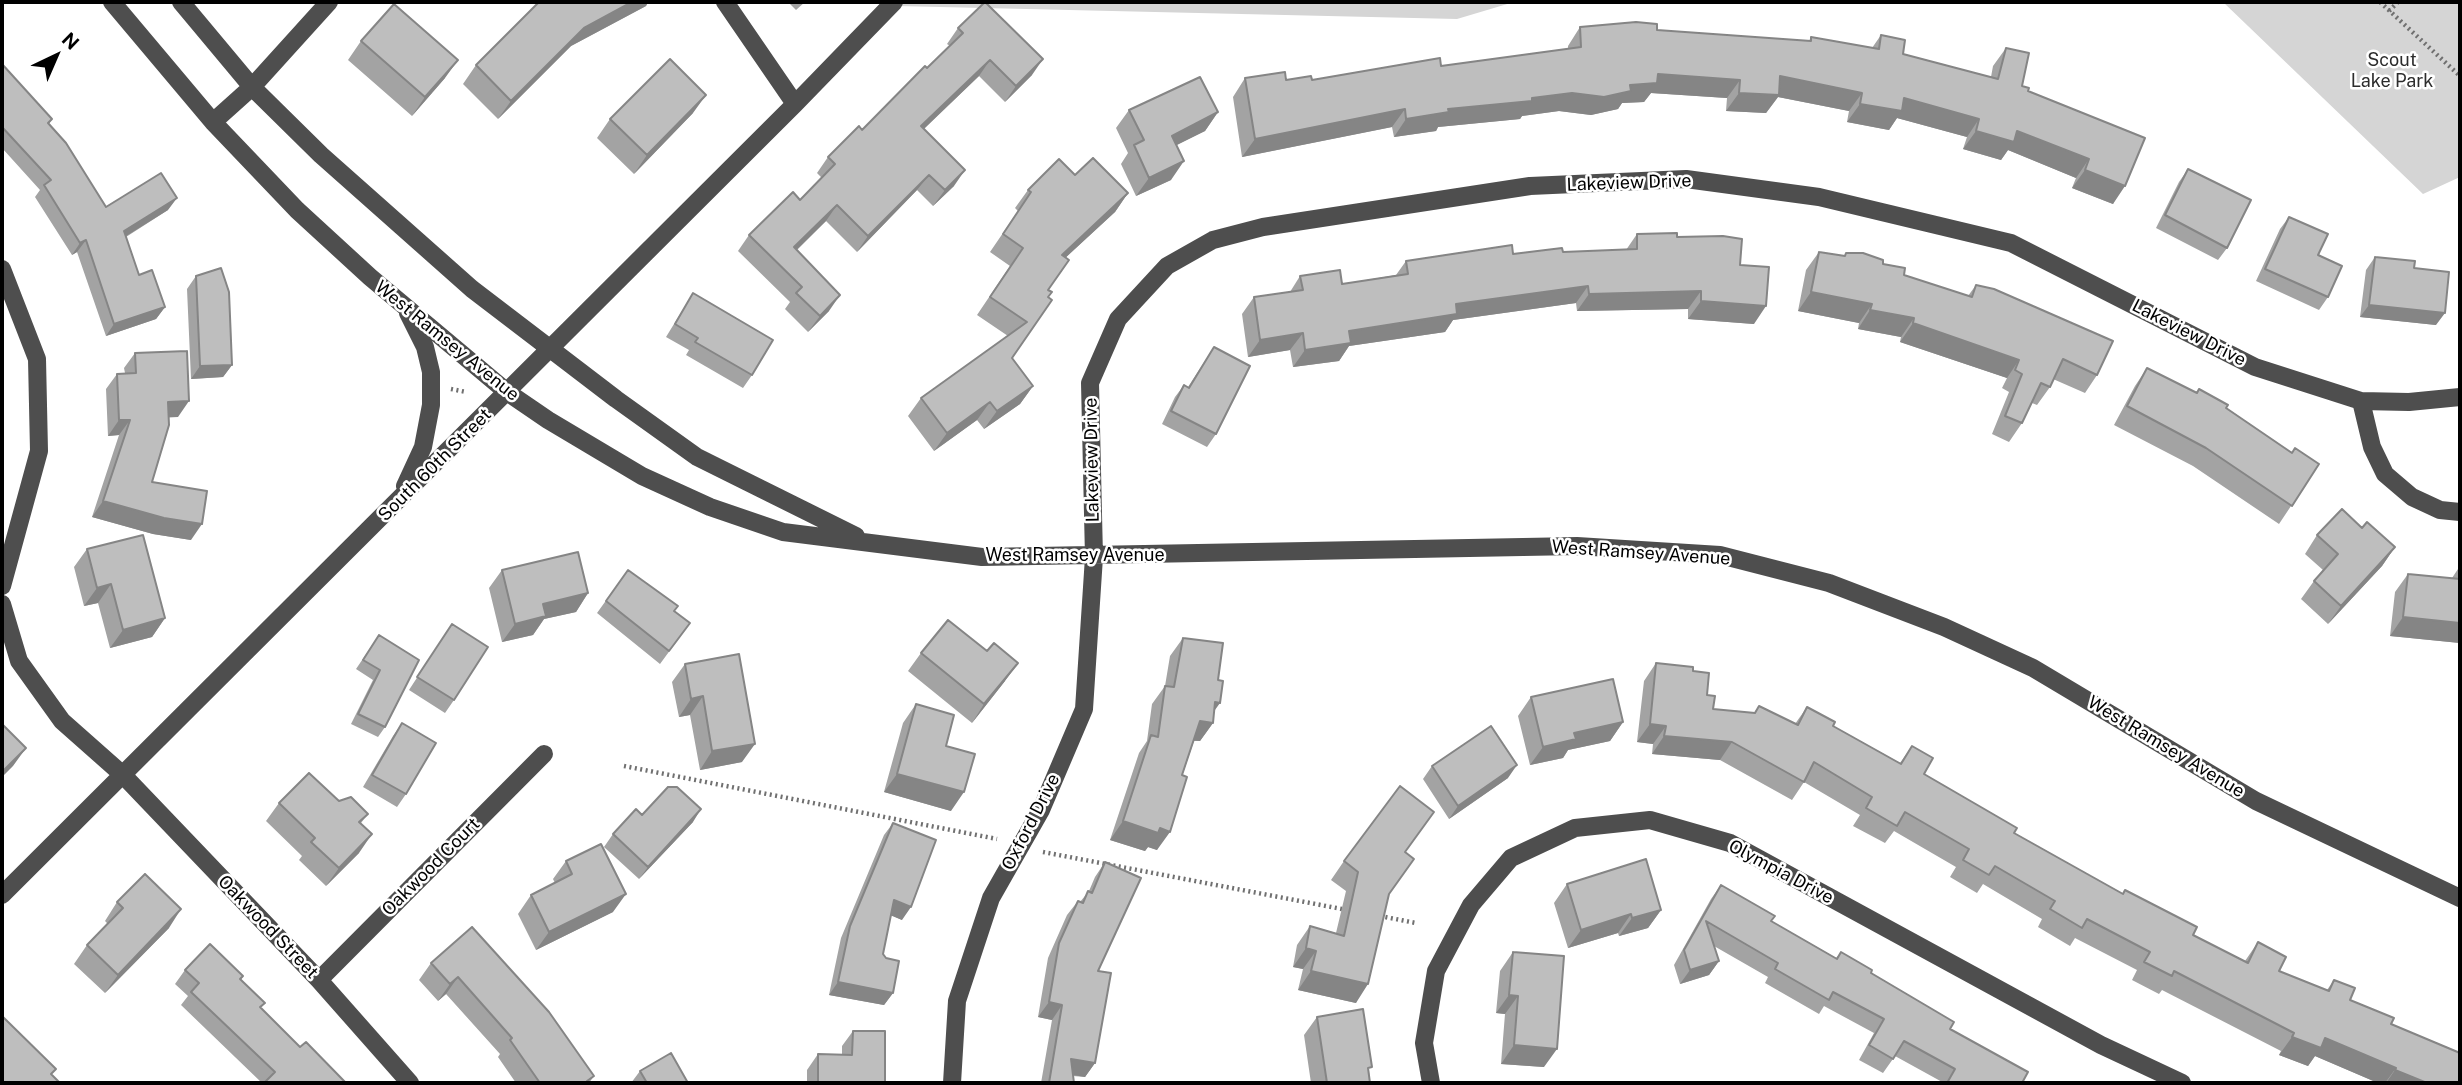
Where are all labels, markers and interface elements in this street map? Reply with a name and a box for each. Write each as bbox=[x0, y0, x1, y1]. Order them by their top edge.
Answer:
north arrow bbox=[21, 21, 91, 91]
text: N bbox=[58, 28, 84, 54]
park label: Scout Lake Park bbox=[2351, 49, 2433, 92]
street label: Lakeview Drive bbox=[1566, 170, 1692, 196]
street label: West Ramsey Avenue bbox=[371, 276, 523, 406]
street label: Lakeview Drive bbox=[2128, 295, 2250, 371]
street label: Lakeview Drive bbox=[1080, 397, 1104, 523]
street label: South 60th Street bbox=[374, 404, 496, 526]
street label: West Ramsey Avenue bbox=[1551, 536, 1731, 570]
street label: West Ramsey Avenue bbox=[985, 544, 1165, 566]
street label: West Ramsey Avenue bbox=[2084, 692, 2248, 802]
street label: Oxford Drive bbox=[997, 770, 1065, 874]
street label: Oakwood Court bbox=[378, 814, 484, 920]
street label: Olympia Drive bbox=[1725, 835, 1837, 909]
street label: Oakwood Street bbox=[213, 871, 323, 983]

